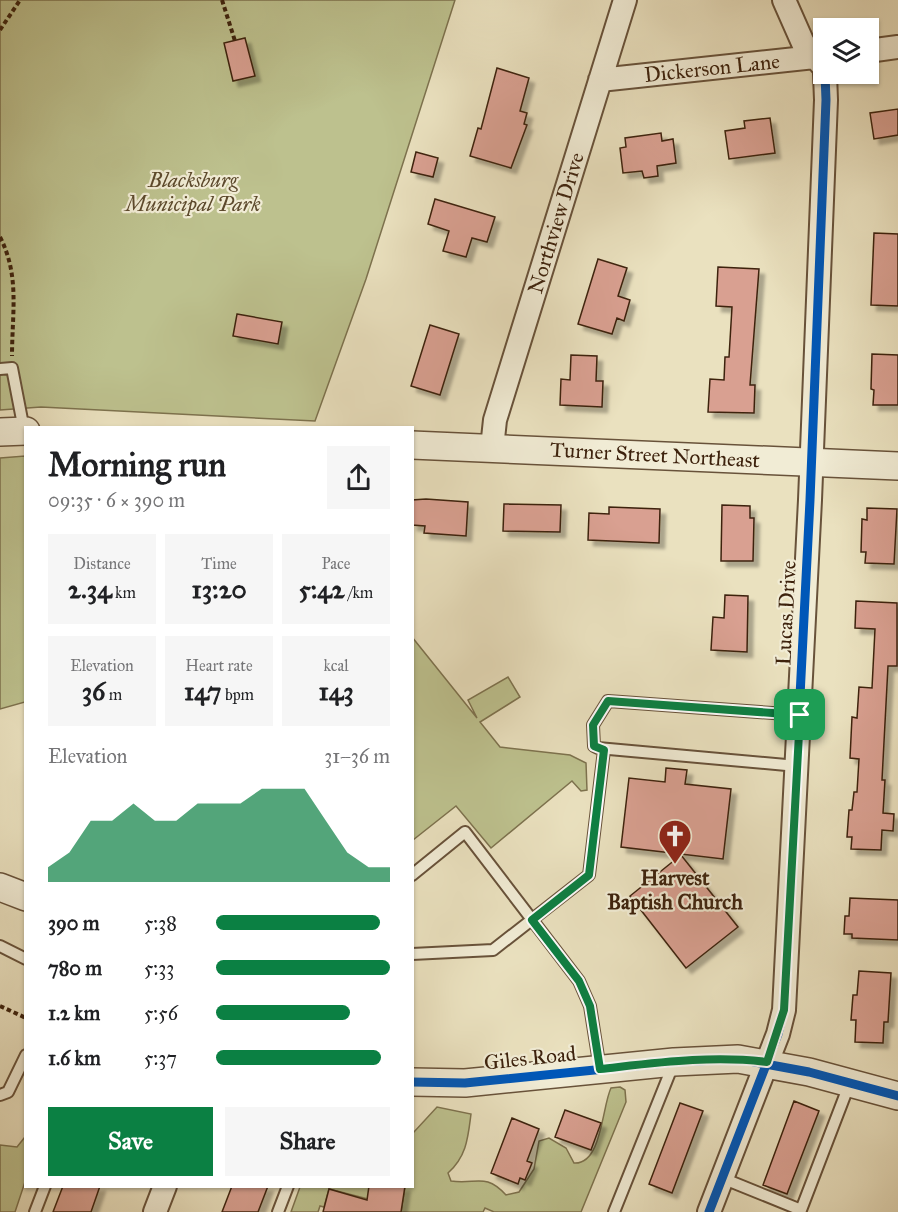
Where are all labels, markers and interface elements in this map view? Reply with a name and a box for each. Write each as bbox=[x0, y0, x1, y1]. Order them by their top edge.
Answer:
map controls bbox=[813, 18, 879, 84]
button: layers bbox=[813, 18, 879, 84]
street label: Dickerson Lane bbox=[643, 48, 781, 88]
street label: Northview Drive bbox=[522, 149, 590, 297]
park label: Blacksburg Municipal Park bbox=[123, 167, 261, 217]
street label: Turner Street Northeast bbox=[549, 437, 761, 474]
text: Morning run bbox=[48, 445, 226, 485]
button: share bbox=[327, 446, 390, 509]
text: 09:35 · 6 × 390 m bbox=[48, 488, 185, 512]
text: Distance bbox=[73, 554, 131, 573]
text: Time bbox=[201, 554, 237, 573]
text: Pace bbox=[321, 554, 351, 573]
street label: Lucas Drive bbox=[770, 560, 802, 666]
text: 2.34 bbox=[68, 573, 112, 605]
text: 13:20 bbox=[191, 573, 247, 605]
text: 5:42 bbox=[299, 573, 345, 605]
text: km bbox=[112, 583, 136, 602]
text: /km bbox=[345, 583, 373, 602]
text: Elevation bbox=[70, 656, 134, 675]
text: Heart rate bbox=[185, 656, 253, 675]
text: kcal bbox=[323, 656, 349, 675]
text: 36 bbox=[82, 675, 105, 707]
text: 147 bbox=[184, 675, 221, 707]
text: 143 bbox=[318, 675, 354, 707]
text: m bbox=[105, 685, 122, 704]
text: bpm bbox=[221, 685, 254, 704]
pin bbox=[774, 689, 825, 740]
icon: arrive bbox=[783, 698, 816, 731]
text: Elevation bbox=[48, 744, 127, 768]
text: 31–36 m bbox=[324, 744, 390, 768]
church icon: Harvest Baptish Church bbox=[657, 818, 693, 865]
place label: Harvest Baptish Church bbox=[607, 865, 743, 915]
text: 390 m bbox=[48, 911, 100, 935]
text: 5:38 bbox=[144, 911, 177, 935]
text: 780 m bbox=[48, 956, 102, 980]
text: 5:33 bbox=[144, 956, 174, 980]
text: 1.2 km bbox=[48, 1001, 100, 1025]
text: 5:56 bbox=[144, 1001, 178, 1025]
street label: Giles Road bbox=[483, 1040, 578, 1076]
text: 1.6 km bbox=[48, 1046, 101, 1070]
text: 5:37 bbox=[144, 1046, 177, 1070]
button: Save bbox=[48, 1107, 213, 1176]
button: Share bbox=[225, 1107, 390, 1176]

